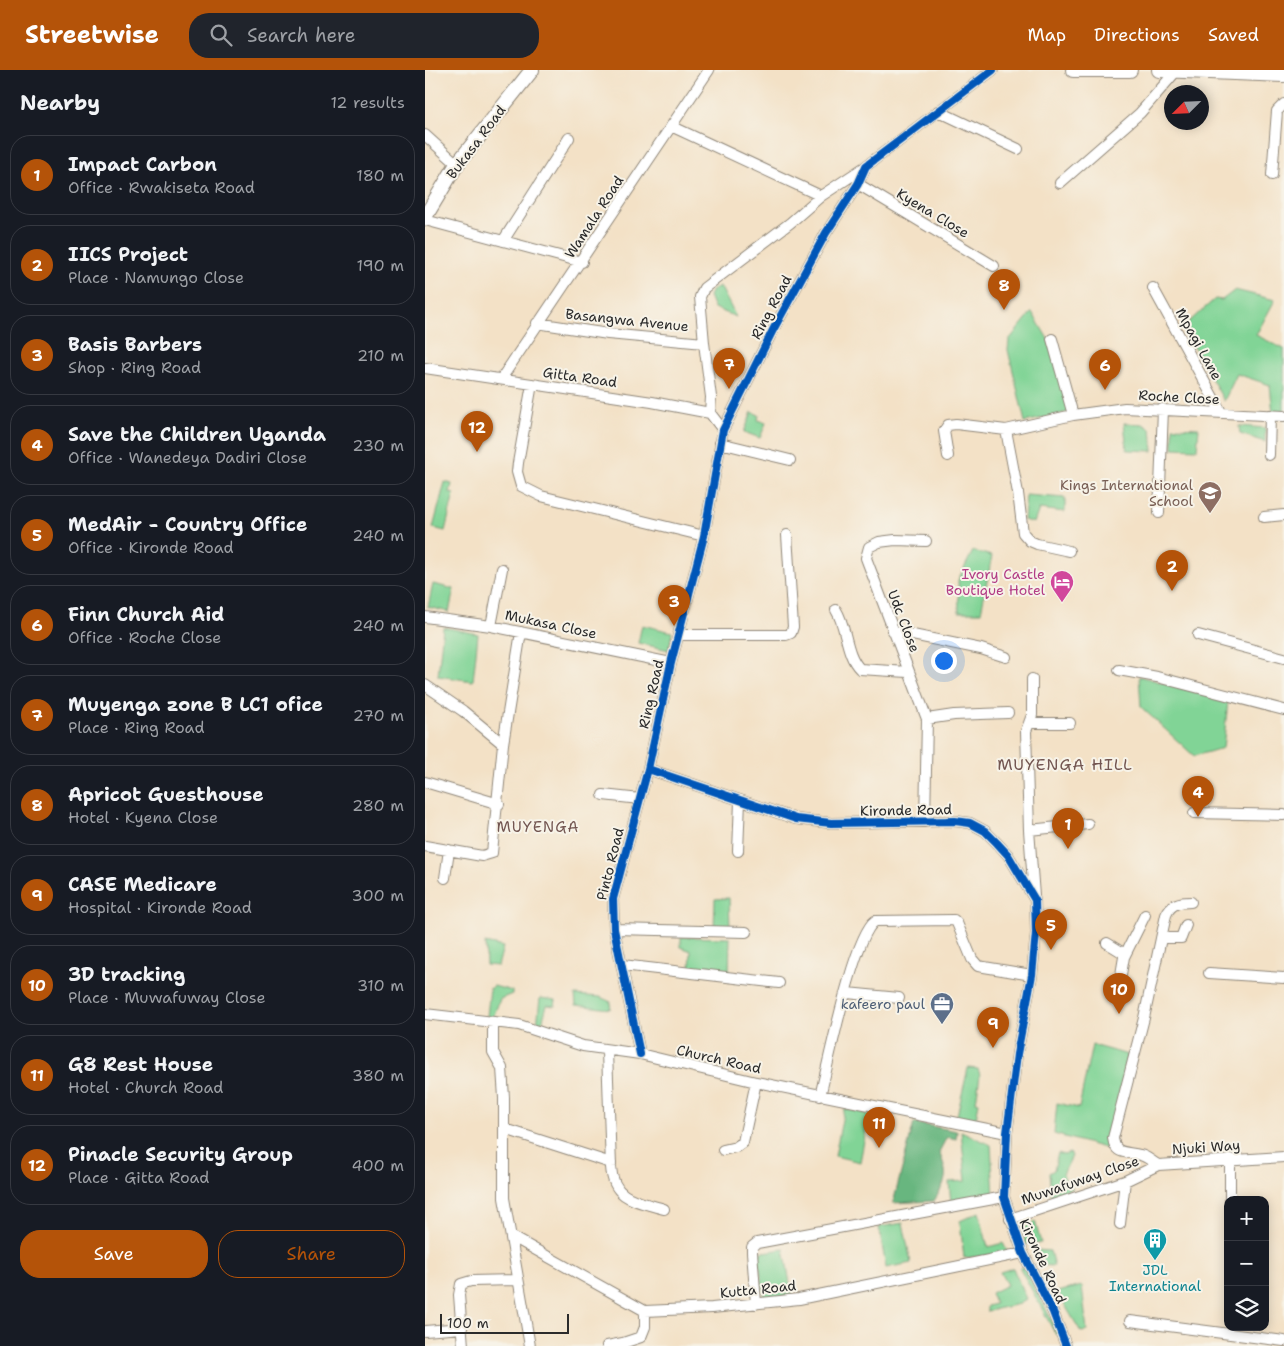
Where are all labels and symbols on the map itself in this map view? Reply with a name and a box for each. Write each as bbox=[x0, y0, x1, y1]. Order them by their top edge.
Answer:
north arrow bbox=[1164, 85, 1209, 130]
street label: Bukasa Road bbox=[442, 101, 510, 183]
street label: Wamala Road bbox=[561, 172, 627, 262]
street label: Kyena Close bbox=[893, 184, 973, 242]
pin: 8 bbox=[988, 269, 1020, 310]
street label: Ring Road bbox=[747, 272, 796, 342]
street label: Basangwa Avenue bbox=[564, 305, 690, 335]
street label: Mpagi Lane bbox=[1172, 305, 1226, 383]
pin: 7 bbox=[713, 348, 745, 389]
pin: 6 bbox=[1089, 349, 1121, 390]
street label: Gitta Road bbox=[542, 363, 618, 391]
street label: Roche Close bbox=[1138, 386, 1220, 408]
pin: 12 bbox=[461, 411, 493, 452]
place label: Kings International School bbox=[1060, 476, 1194, 510]
school or university icon: Kings International School bbox=[1197, 480, 1223, 514]
pin: 2 bbox=[1156, 550, 1188, 591]
place label: Ivory Castle Boutique Hotel bbox=[946, 565, 1046, 599]
hotel icon: Ivory Castle Boutique Hotel bbox=[1049, 569, 1075, 603]
pin: 3 bbox=[658, 585, 690, 626]
street label: Udc Close bbox=[884, 587, 924, 655]
street label: Mukasa Close bbox=[503, 605, 599, 643]
your location bbox=[931, 648, 957, 674]
street label: Ring Road bbox=[634, 658, 668, 730]
district label: MUYENGA HILL bbox=[997, 754, 1133, 775]
pin: 4 bbox=[1182, 776, 1214, 817]
street label: Kironde Road bbox=[860, 800, 952, 820]
pin: 1 bbox=[1052, 808, 1084, 849]
district label: MUYENGA bbox=[497, 817, 579, 837]
street label: Pinto Road bbox=[592, 826, 628, 902]
pin: 5 bbox=[1035, 909, 1067, 950]
pin: 10 bbox=[1103, 973, 1135, 1014]
office icon: kafeero paul bbox=[929, 991, 955, 1025]
place label: kafeero paul bbox=[841, 995, 926, 1013]
pin: 9 bbox=[977, 1007, 1009, 1048]
street label: Church Road bbox=[675, 1041, 763, 1077]
pin: 11 bbox=[863, 1107, 895, 1148]
street label: Njuki Way bbox=[1171, 1136, 1241, 1158]
street label: Muwafuway Close bbox=[1019, 1151, 1141, 1209]
street label: Kironde Road bbox=[1015, 1215, 1071, 1307]
building icon: JDL International bbox=[1142, 1227, 1168, 1261]
place label: JDL International bbox=[1109, 1261, 1202, 1295]
street label: Kutta Road bbox=[719, 1276, 797, 1302]
scale bar bbox=[440, 1311, 569, 1334]

